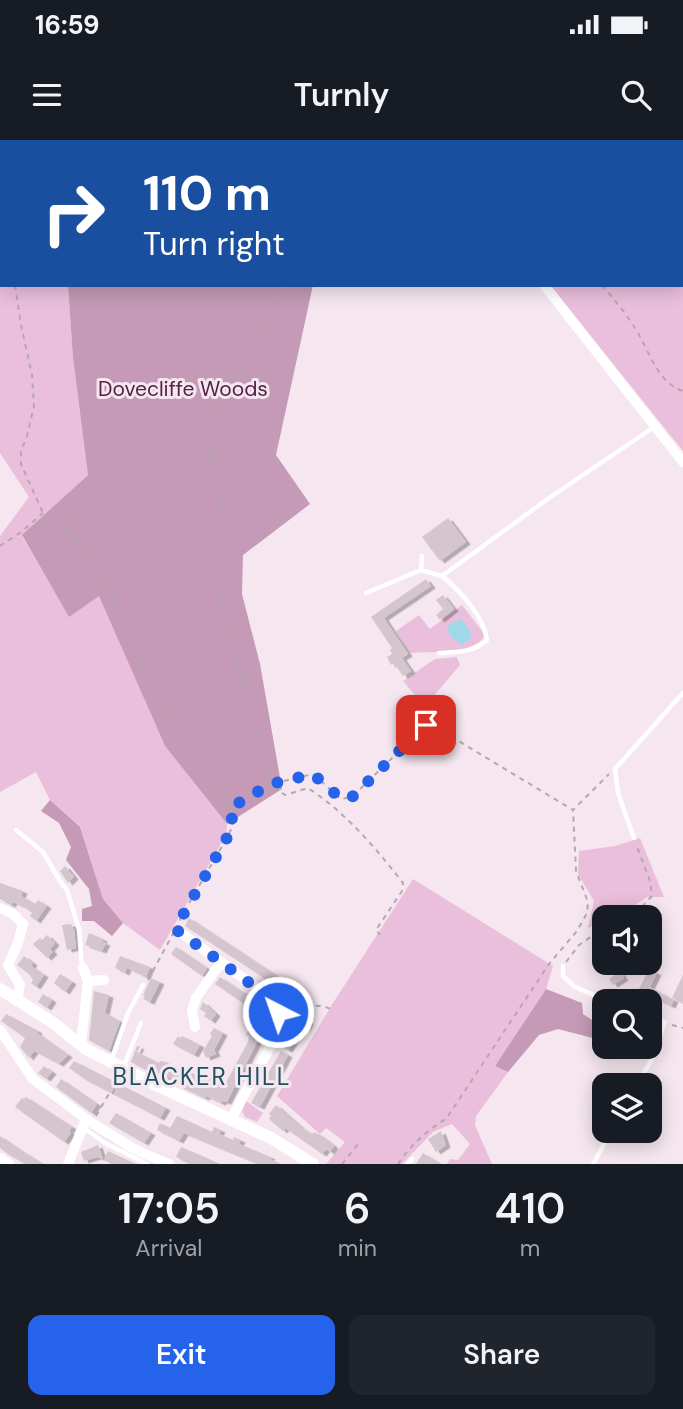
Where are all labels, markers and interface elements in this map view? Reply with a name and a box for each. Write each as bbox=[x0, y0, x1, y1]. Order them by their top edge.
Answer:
text: 16:59 bbox=[35, 8, 100, 42]
text: Turnly bbox=[294, 74, 389, 116]
icon: menu bbox=[28, 76, 66, 114]
icon: search bbox=[617, 76, 655, 114]
text: 110 m bbox=[143, 161, 271, 225]
icon: right bbox=[28, 168, 119, 259]
text: Turn right bbox=[143, 223, 285, 265]
park label: Dovecliffe Woods bbox=[98, 375, 268, 403]
pin bbox=[396, 695, 456, 755]
icon: arrive bbox=[407, 706, 445, 744]
map controls bbox=[592, 905, 662, 1143]
button: sound bbox=[592, 905, 662, 975]
position arrow bbox=[241, 975, 315, 1049]
button: search bbox=[592, 989, 662, 1059]
district label: BLACKER HILL bbox=[113, 1061, 291, 1092]
button: layers bbox=[592, 1073, 662, 1143]
text: 17:05 bbox=[118, 1181, 220, 1236]
text: 6 bbox=[344, 1181, 371, 1236]
text: 410 bbox=[495, 1181, 565, 1236]
text: Arrival bbox=[135, 1233, 202, 1263]
text: min bbox=[338, 1233, 377, 1263]
text: m bbox=[520, 1233, 540, 1263]
button: Exit bbox=[28, 1315, 335, 1395]
button: Share bbox=[349, 1315, 655, 1395]

